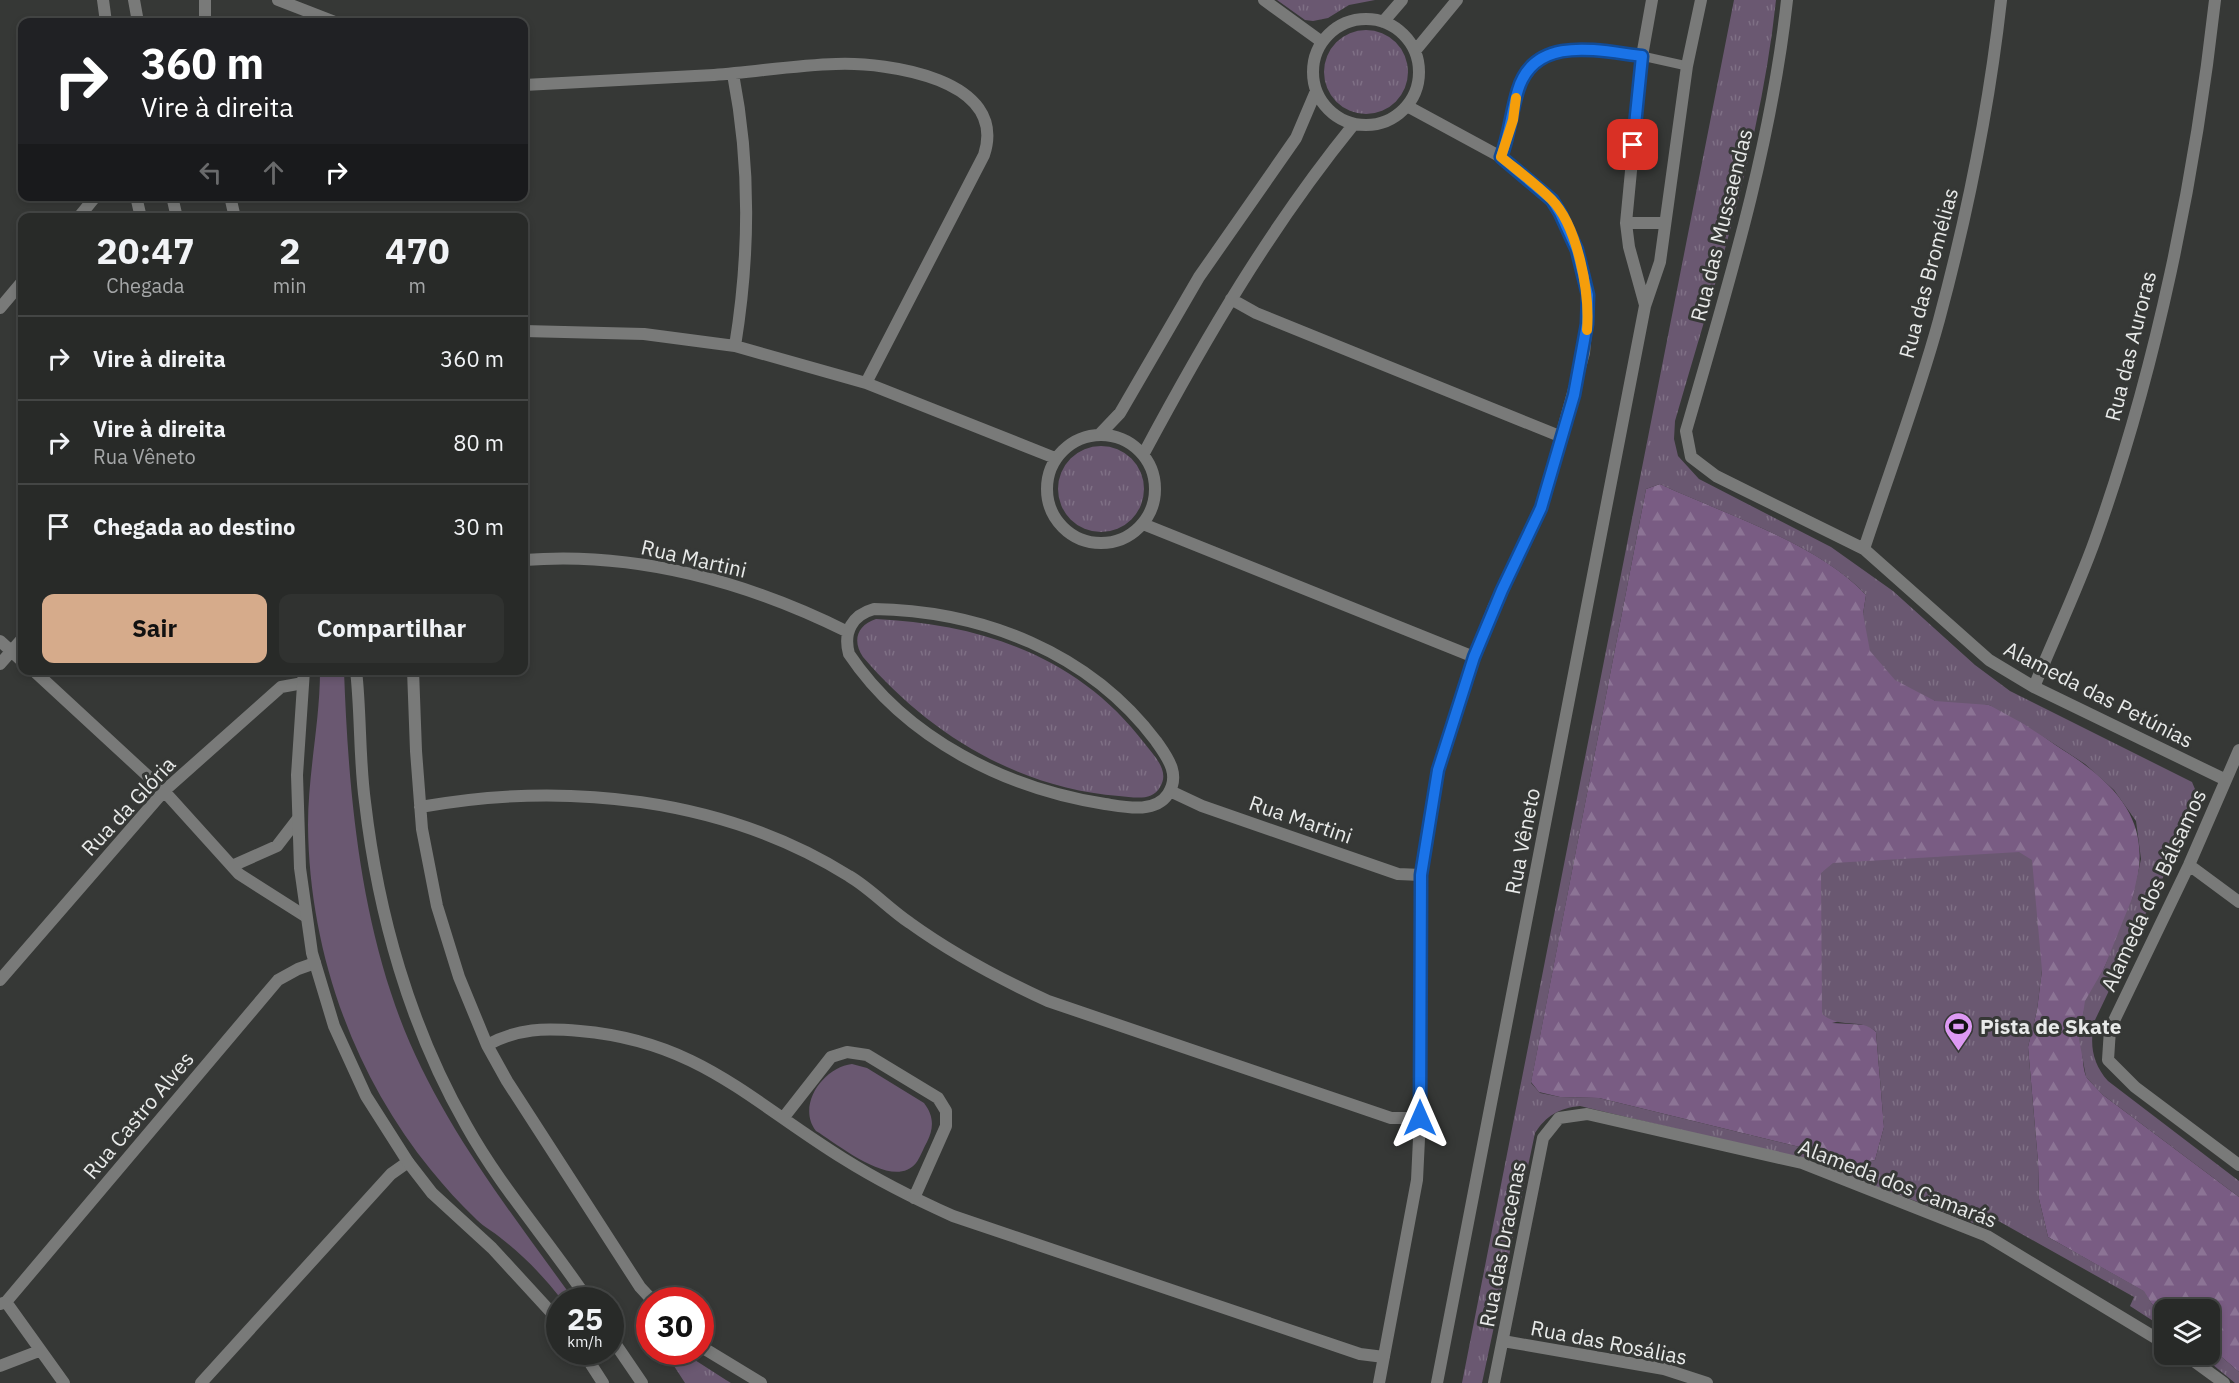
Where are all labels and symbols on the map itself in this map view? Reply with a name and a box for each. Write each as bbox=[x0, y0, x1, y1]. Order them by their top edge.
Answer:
pin bbox=[1607, 119, 1658, 170]
street label: Rua das Mussaendas bbox=[1683, 126, 1759, 324]
street label: Rua das Bromélias bbox=[1892, 185, 1964, 361]
street label: Rua das Auroras bbox=[2098, 268, 2162, 424]
street label: Rua Martini bbox=[639, 532, 749, 584]
street label: Alameda das Petúnias bbox=[2000, 634, 2198, 754]
street label: Rua da Glória bbox=[75, 750, 181, 862]
street label: Alameda dos Bálsamos bbox=[2094, 784, 2212, 996]
street label: Rua Vêneto bbox=[1498, 785, 1546, 897]
street label: Rua Martini bbox=[1246, 788, 1356, 850]
sports icon: Pista de Skate bbox=[1943, 1010, 1975, 1052]
place label: Pista de Skate bbox=[1980, 1012, 2122, 1040]
street label: Rua Castro Alves bbox=[76, 1045, 200, 1185]
position arrow bbox=[1388, 1086, 1452, 1150]
street label: Alameda dos Camarás bbox=[1795, 1132, 2001, 1234]
street label: Rua das Dracenas bbox=[1472, 1159, 1532, 1329]
speed limit sign: 30 bbox=[636, 1287, 714, 1365]
street label: Rua das Rosálias bbox=[1528, 1313, 1690, 1371]

